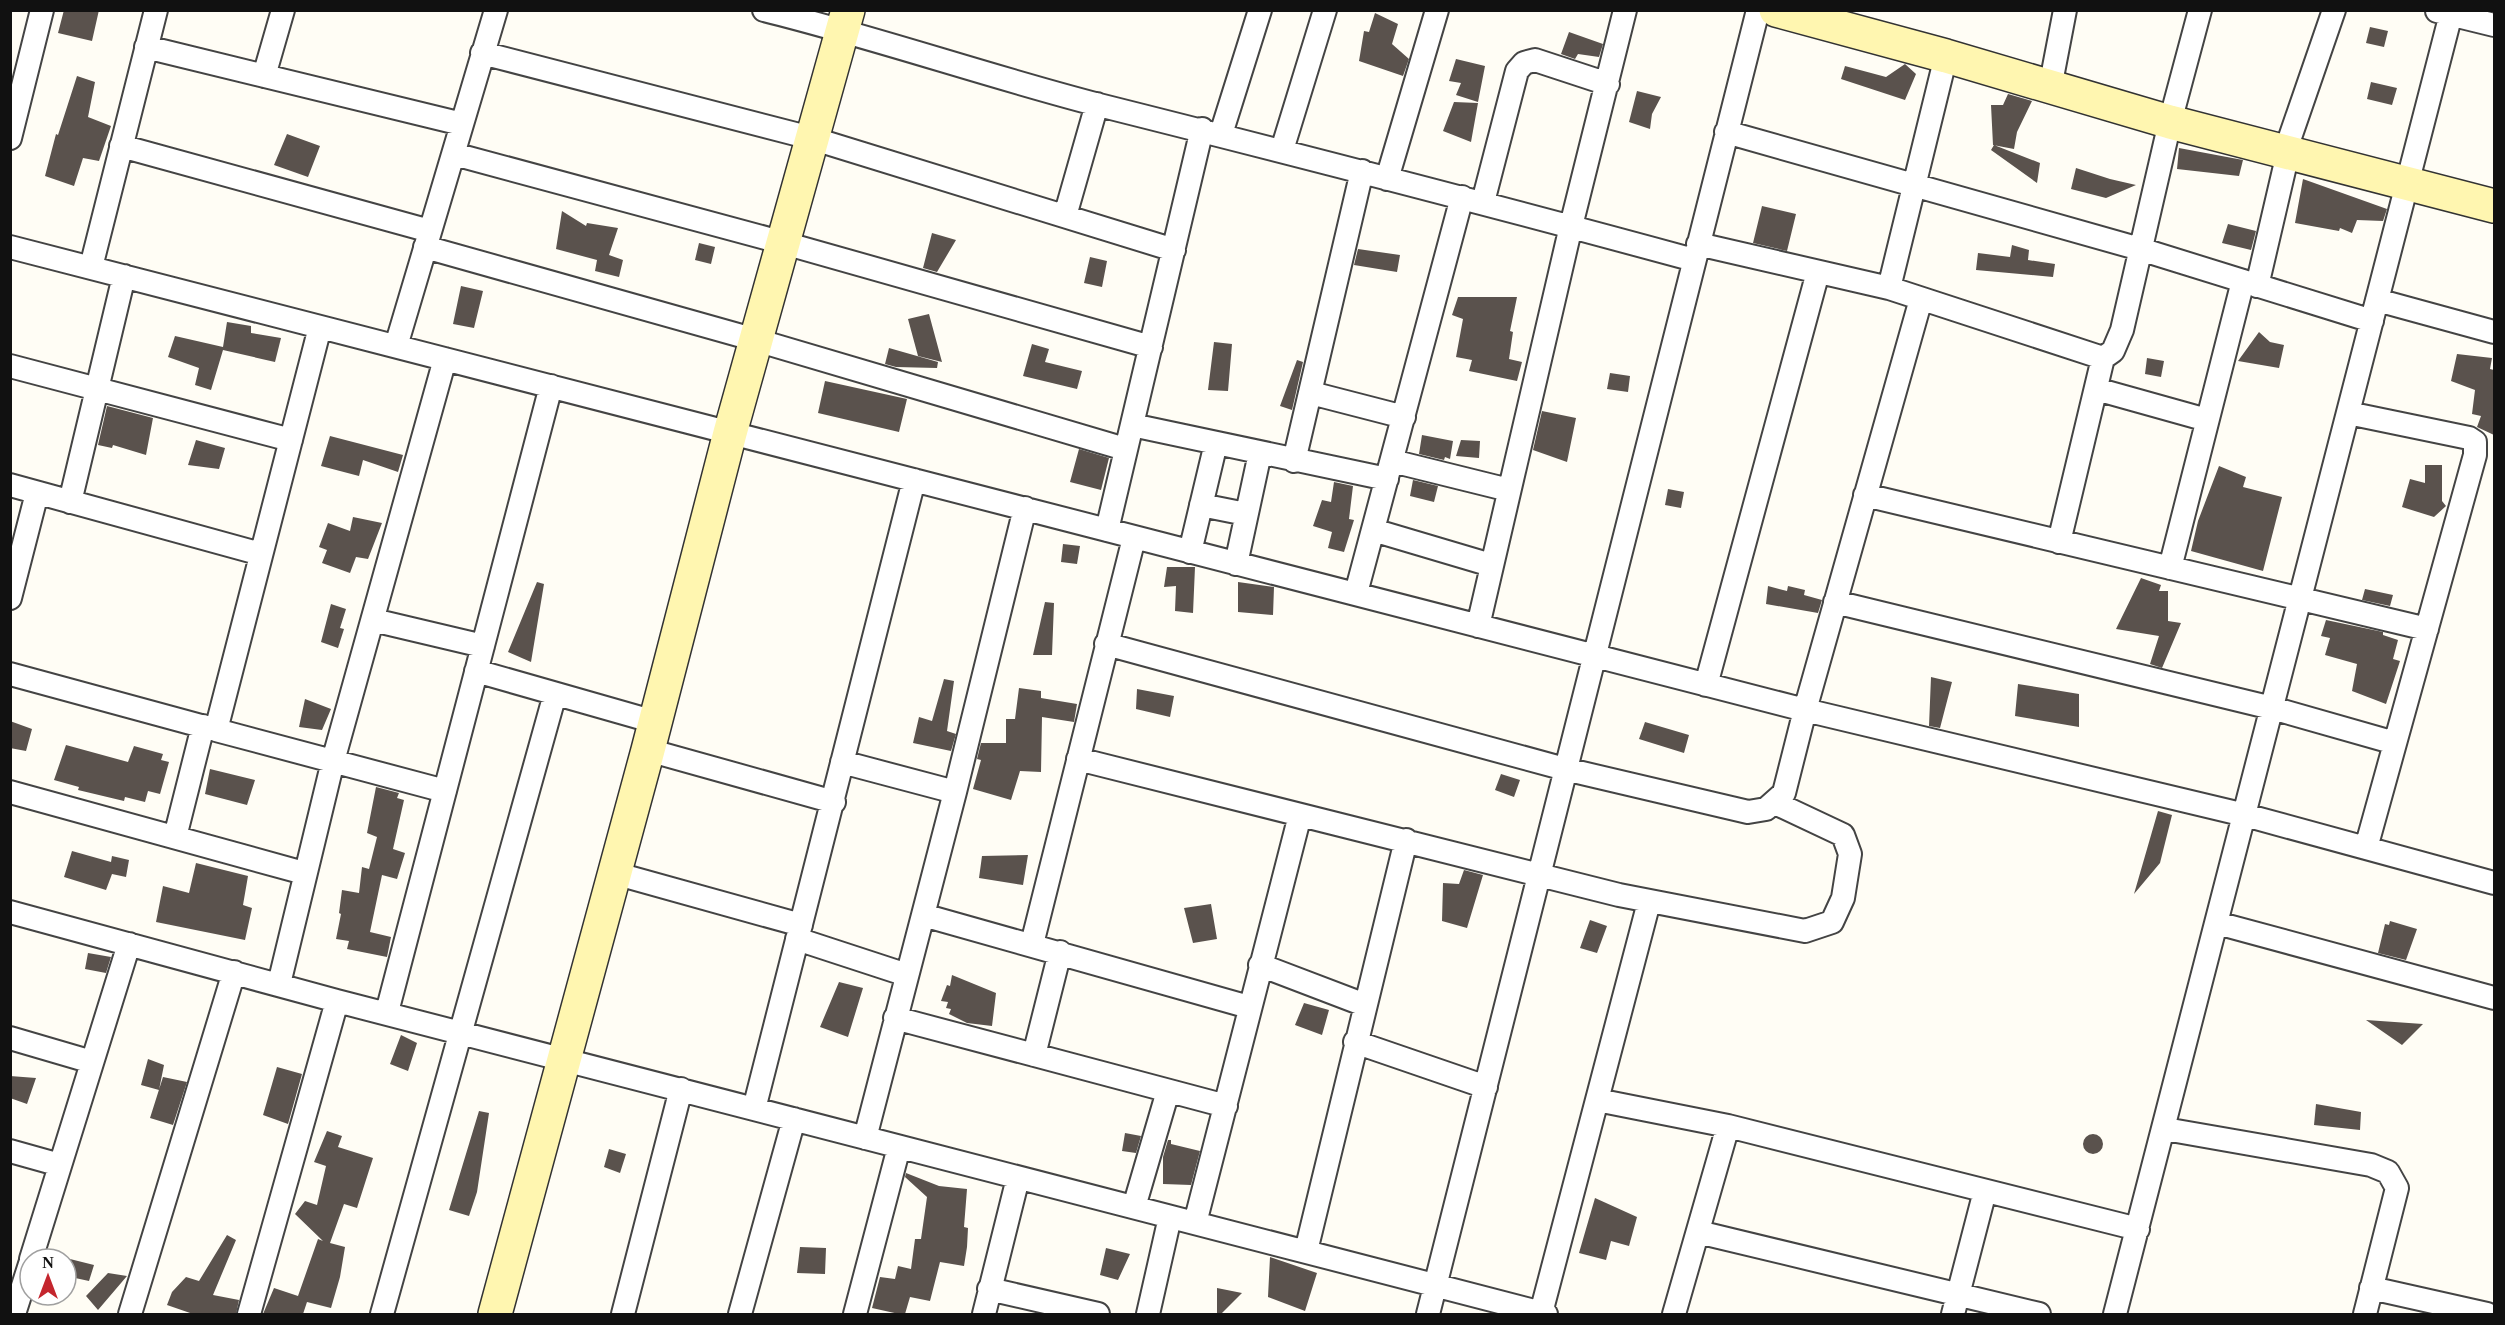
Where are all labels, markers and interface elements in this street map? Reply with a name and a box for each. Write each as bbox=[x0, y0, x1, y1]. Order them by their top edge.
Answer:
north arrow bbox=[18, 1247, 78, 1307]
text: N bbox=[42, 1254, 54, 1271]

